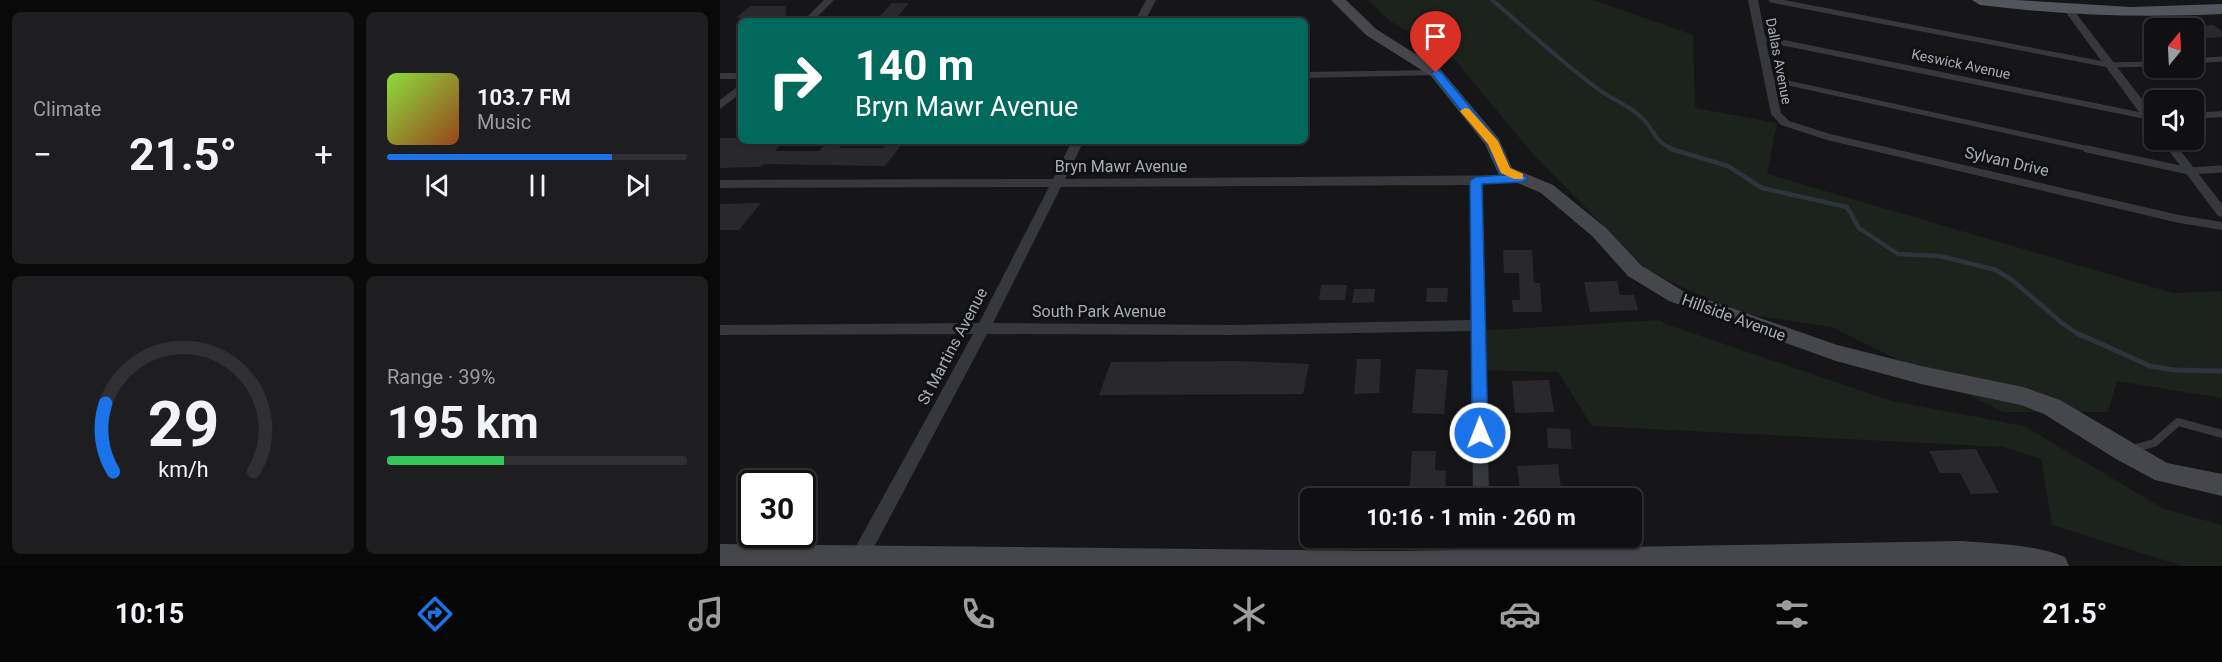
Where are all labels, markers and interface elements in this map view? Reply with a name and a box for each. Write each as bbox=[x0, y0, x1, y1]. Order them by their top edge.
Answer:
pin bbox=[1410, 11, 1461, 73]
street label: Dallas Avenue bbox=[1763, 16, 1795, 106]
north arrow bbox=[2144, 18, 2204, 78]
map controls bbox=[2144, 18, 2204, 150]
icon: arrive bbox=[1419, 20, 1452, 53]
text: 140 m bbox=[855, 41, 974, 90]
icon: right bbox=[756, 42, 834, 120]
street label: Keswick Avenue bbox=[1910, 46, 2012, 82]
text: 103.7 FM bbox=[477, 85, 571, 110]
button: sound bbox=[2144, 90, 2204, 150]
text: Bryn Mawr Avenue bbox=[855, 91, 1078, 123]
text: Climate bbox=[33, 97, 101, 121]
text: Music bbox=[477, 110, 531, 134]
text: 21.5° bbox=[129, 128, 237, 181]
text: − bbox=[33, 135, 52, 174]
text: + bbox=[314, 135, 333, 174]
street label: Sylvan Drive bbox=[1963, 143, 2051, 180]
street label: Bryn Mawr Avenue bbox=[1055, 157, 1187, 176]
icon: previous bbox=[421, 169, 454, 202]
icon: pause bbox=[521, 169, 554, 202]
icon: next bbox=[621, 169, 654, 202]
street label: St Martins Avenue bbox=[914, 285, 991, 408]
street label: Hillside Avenue bbox=[1679, 290, 1788, 345]
street label: South Park Avenue bbox=[1032, 302, 1166, 321]
text: Range · 39% bbox=[387, 365, 495, 389]
text: 29 bbox=[147, 388, 219, 461]
text: 195 km bbox=[387, 396, 539, 449]
position arrow bbox=[1448, 401, 1512, 465]
text: km/h bbox=[158, 457, 208, 482]
speed limit sign: 30 bbox=[738, 470, 816, 548]
text: 10:16 · 1 min · 260 m bbox=[1366, 505, 1576, 530]
icon: directions bbox=[414, 593, 456, 635]
icon: music bbox=[685, 593, 727, 635]
icon: phone bbox=[957, 593, 999, 635]
icon: climate bbox=[1228, 593, 1270, 635]
icon: car bbox=[1499, 593, 1541, 635]
icon: filters bbox=[1771, 593, 1813, 635]
text: 10:15 bbox=[115, 598, 184, 630]
text: 21.5° bbox=[2042, 598, 2107, 630]

